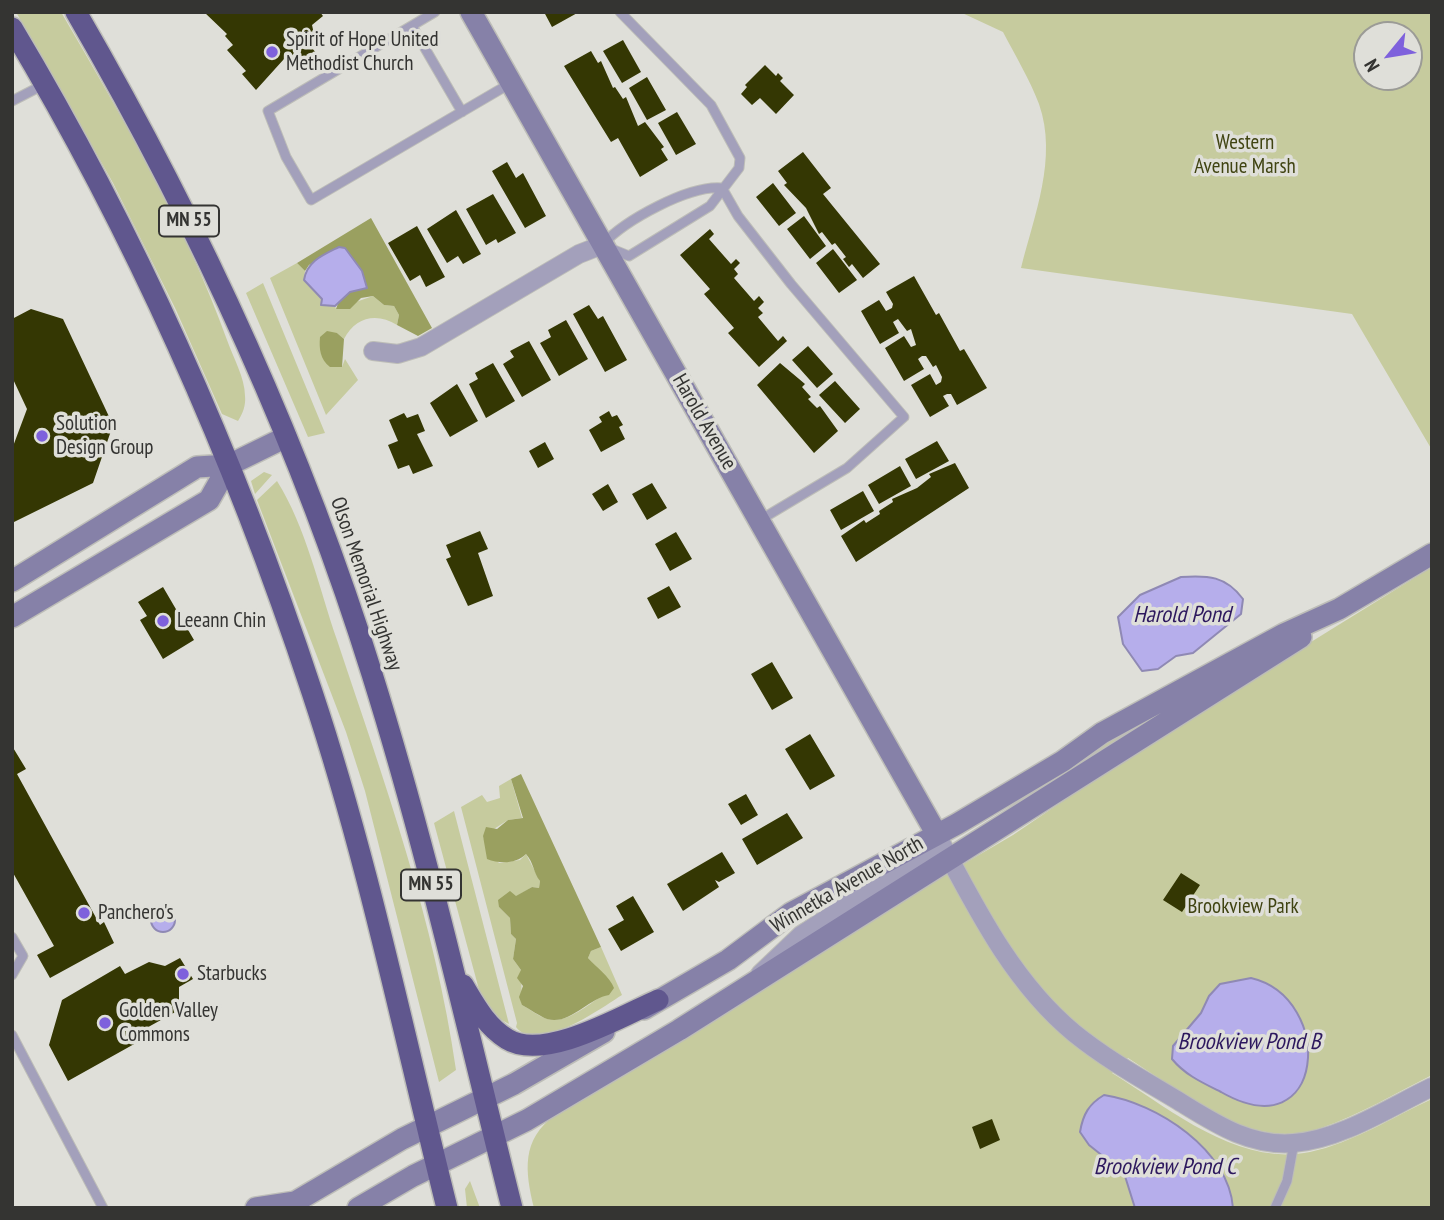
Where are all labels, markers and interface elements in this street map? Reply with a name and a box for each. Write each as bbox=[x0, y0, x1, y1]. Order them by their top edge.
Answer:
north arrow bbox=[1353, 21, 1423, 91]
place label: Spirit of Hope United Methodist Church bbox=[286, 27, 439, 77]
marker: Spirit of Hope United Methodist Church bbox=[264, 44, 280, 60]
text: N bbox=[1359, 55, 1385, 76]
park label: Western Avenue Marsh bbox=[1194, 130, 1296, 180]
road number: MN 55 bbox=[159, 206, 219, 236]
street label: Harold Avenue bbox=[667, 370, 741, 474]
place label: Solution Design Group bbox=[56, 411, 154, 461]
marker: Solution Design Group bbox=[34, 428, 50, 444]
street label: Olson Memorial Highway bbox=[324, 494, 408, 674]
water label: Harold Pond bbox=[1133, 601, 1231, 629]
place label: Leeann Chin bbox=[177, 608, 266, 634]
marker: Leeann Chin bbox=[155, 613, 171, 629]
street label: Winnetka Avenue North bbox=[766, 831, 928, 939]
road number: MN 55 bbox=[401, 870, 461, 900]
park label: Brookview Park bbox=[1187, 894, 1299, 920]
place label: Panchero's bbox=[98, 900, 174, 926]
marker: Panchero's bbox=[76, 905, 92, 921]
place label: Starbucks bbox=[197, 961, 267, 987]
marker: Starbucks bbox=[175, 966, 191, 982]
place label: Golden Valley Commons bbox=[119, 998, 218, 1048]
marker: Golden Valley Commons bbox=[97, 1015, 113, 1031]
water label: Brookview Pond B bbox=[1177, 1028, 1321, 1056]
water label: Brookview Pond C bbox=[1094, 1153, 1236, 1181]

